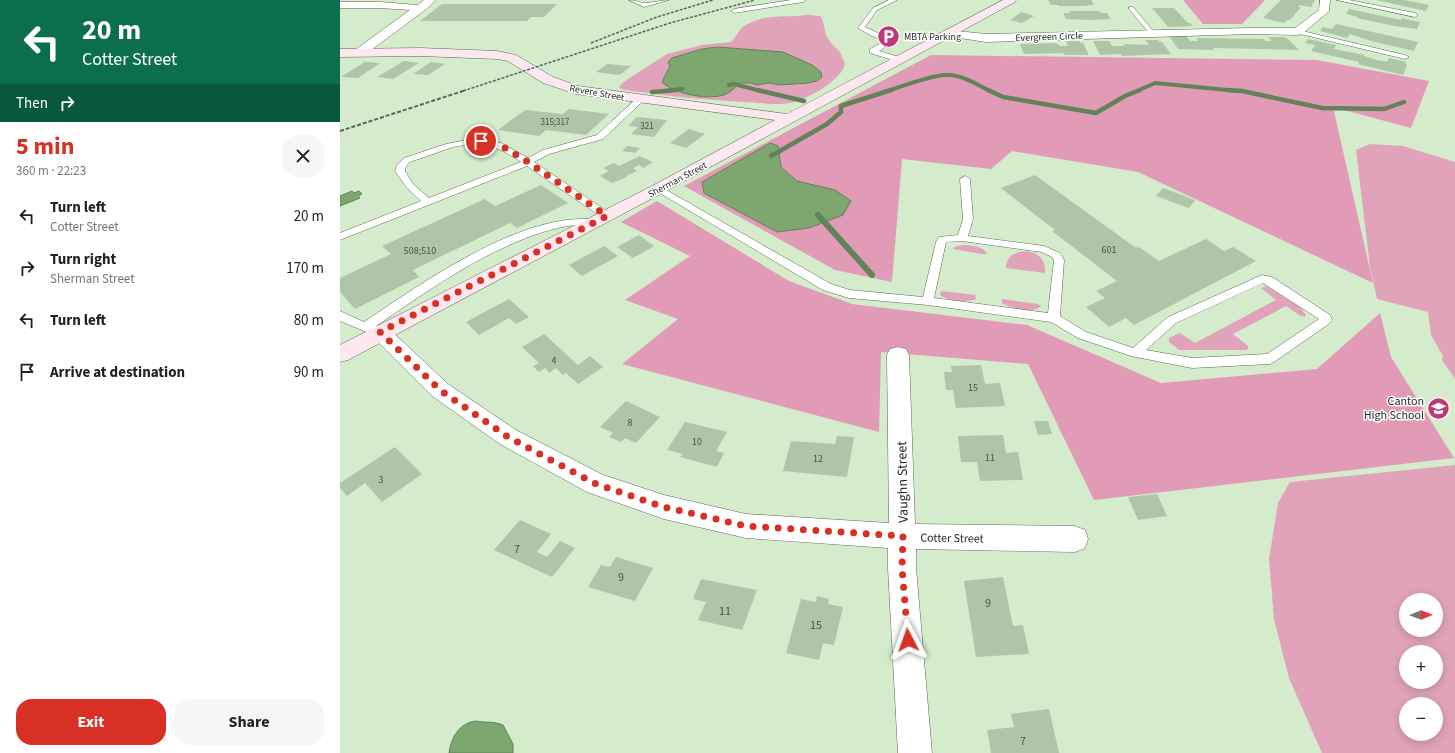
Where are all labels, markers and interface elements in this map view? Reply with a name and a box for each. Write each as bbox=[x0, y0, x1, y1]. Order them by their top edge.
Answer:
text: 20 m bbox=[82, 10, 141, 50]
icon: left bbox=[16, 16, 68, 68]
parking icon: MBTA Parking bbox=[876, 23, 902, 49]
street label: Evergreen Circle bbox=[1015, 29, 1083, 45]
place label: MBTA Parking bbox=[904, 30, 961, 44]
text: Cotter Street bbox=[82, 47, 177, 72]
street label: Revere Street bbox=[568, 81, 626, 105]
icon: right bbox=[56, 92, 78, 114]
text: Then bbox=[16, 93, 48, 114]
house number: 315;317 bbox=[540, 116, 570, 129]
house number: 321 bbox=[640, 120, 654, 133]
pin bbox=[464, 124, 498, 158]
text: 5 min bbox=[16, 129, 74, 164]
icon: arrive bbox=[470, 130, 492, 152]
button: close bbox=[282, 135, 324, 177]
street label: Sherman Street bbox=[645, 158, 710, 201]
text: 360 m · 22:23 bbox=[16, 162, 86, 180]
text: Turn left bbox=[50, 197, 106, 218]
icon: left bbox=[16, 205, 38, 227]
text: 20 m bbox=[294, 206, 324, 227]
text: Cotter Street bbox=[50, 218, 119, 236]
house number: 601 bbox=[1102, 243, 1116, 257]
house number: 508;510 bbox=[404, 244, 436, 258]
text: Turn right bbox=[50, 249, 116, 270]
icon: right bbox=[16, 257, 38, 279]
text: 170 m bbox=[286, 258, 324, 279]
text: Sherman Street bbox=[50, 270, 135, 288]
icon: left bbox=[16, 309, 38, 331]
text: Turn left bbox=[50, 310, 106, 331]
text: 80 m bbox=[294, 310, 324, 331]
house number: 4 bbox=[552, 354, 557, 368]
icon: arrive bbox=[16, 361, 38, 383]
text: Arrive at destination bbox=[50, 362, 185, 383]
text: 90 m bbox=[294, 362, 324, 383]
house number: 15 bbox=[968, 381, 978, 395]
place label: Canton High School bbox=[1364, 393, 1424, 424]
school or university icon: Canton High School bbox=[1426, 395, 1452, 421]
house number: 8 bbox=[628, 416, 633, 430]
house number: 10 bbox=[692, 435, 702, 449]
street label: Vaughn Street bbox=[892, 441, 914, 523]
house number: 11 bbox=[985, 451, 995, 465]
house number: 12 bbox=[813, 452, 823, 466]
house number: 3 bbox=[379, 473, 384, 487]
street label: Cotter Street bbox=[920, 529, 984, 548]
house number: 7 bbox=[514, 541, 520, 558]
house number: 9 bbox=[618, 569, 624, 586]
north arrow bbox=[1399, 593, 1443, 637]
map controls bbox=[1399, 593, 1443, 741]
house number: 9 bbox=[985, 595, 991, 612]
house number: 11 bbox=[719, 603, 731, 620]
house number: 15 bbox=[810, 617, 822, 634]
position arrow bbox=[887, 619, 929, 661]
button: + bbox=[1399, 645, 1443, 689]
button: − bbox=[1399, 697, 1443, 741]
button: Exit bbox=[16, 699, 166, 745]
button: Share bbox=[174, 699, 324, 745]
house number: 7 bbox=[1020, 733, 1026, 750]

